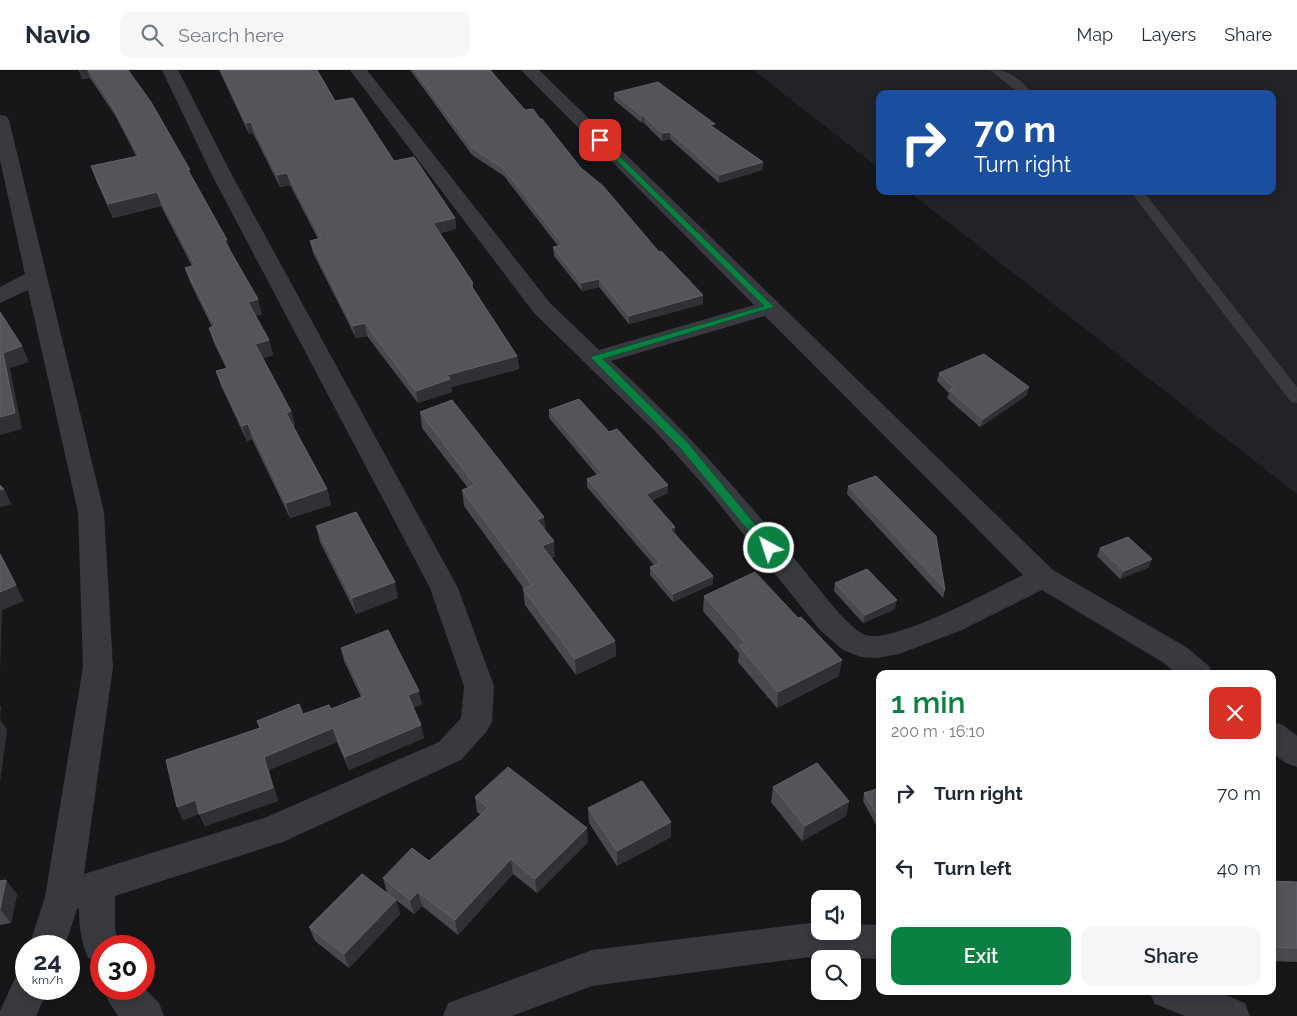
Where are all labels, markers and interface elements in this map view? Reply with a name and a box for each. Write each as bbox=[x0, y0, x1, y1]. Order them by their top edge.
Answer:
search box bbox=[120, 12, 470, 57]
text: Navio bbox=[25, 20, 90, 49]
icon: search bbox=[138, 21, 166, 49]
text: Search here bbox=[178, 24, 284, 46]
text: Map bbox=[1077, 24, 1113, 45]
text: Layers bbox=[1141, 24, 1196, 45]
text: Share bbox=[1224, 24, 1272, 45]
text: 70 m bbox=[974, 109, 1056, 150]
icon: right bbox=[891, 110, 956, 175]
pin bbox=[579, 119, 621, 161]
icon: arrive bbox=[586, 126, 614, 154]
text: Turn right bbox=[974, 151, 1071, 177]
position arrow bbox=[742, 521, 794, 573]
text: 1 min bbox=[891, 685, 966, 720]
button: close bbox=[1209, 687, 1261, 739]
text: 200 m · 16:10 bbox=[891, 722, 985, 741]
icon: right bbox=[891, 779, 919, 807]
text: Turn right bbox=[934, 782, 1023, 804]
text: 70 m bbox=[1217, 782, 1261, 804]
icon: left bbox=[891, 854, 919, 882]
text: Turn left bbox=[934, 857, 1011, 879]
text: 40 m bbox=[1217, 857, 1261, 879]
map controls bbox=[811, 890, 861, 1000]
button: sound bbox=[811, 890, 861, 940]
button: Exit bbox=[891, 927, 1071, 985]
button: Share bbox=[1081, 927, 1261, 985]
speed limit sign: 30 bbox=[90, 935, 155, 1000]
text: 24 bbox=[33, 946, 62, 976]
button: search bbox=[811, 950, 861, 1000]
text: km/h bbox=[32, 973, 63, 987]

